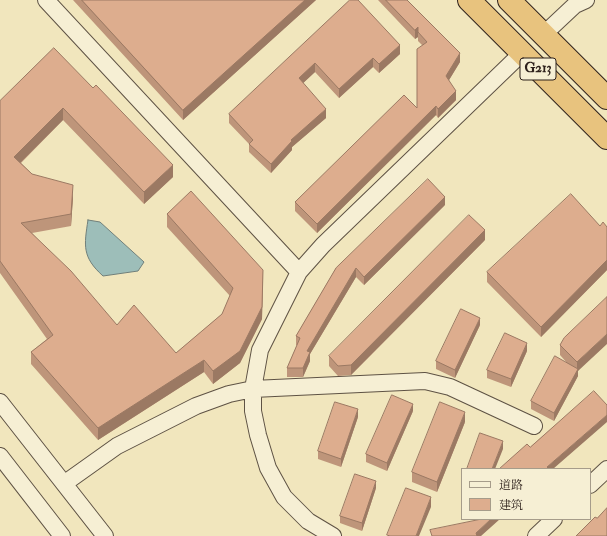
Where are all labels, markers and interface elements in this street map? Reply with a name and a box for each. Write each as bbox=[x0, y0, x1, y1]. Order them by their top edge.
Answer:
road number: G213 bbox=[520, 58, 556, 80]
legend bbox=[461, 468, 591, 520]
text: 道路 bbox=[499, 478, 523, 493]
text: 建筑 bbox=[499, 498, 523, 513]

